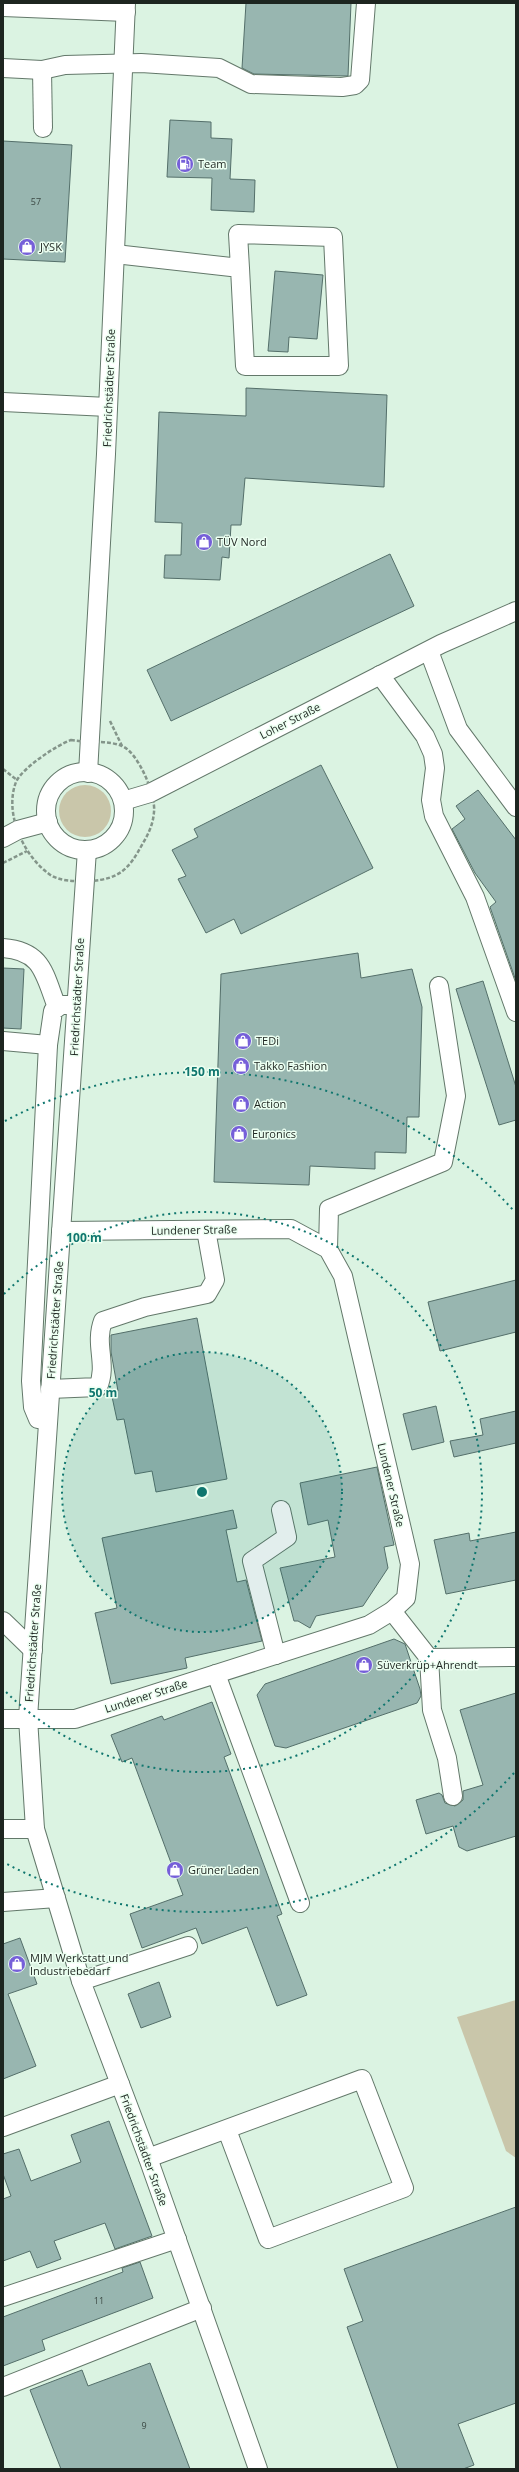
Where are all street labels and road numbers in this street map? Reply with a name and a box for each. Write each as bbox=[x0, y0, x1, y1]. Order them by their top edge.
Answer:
street label: Friedrichstädter Straße bbox=[99, 329, 118, 447]
street label: Loher Straße bbox=[257, 699, 323, 742]
street label: Friedrichstädter Straße bbox=[66, 938, 87, 1056]
street label: Lundener Straße bbox=[151, 1221, 237, 1238]
street label: Friedrichstädter Straße bbox=[43, 1260, 66, 1379]
street label: Lundener Straße bbox=[375, 1441, 408, 1528]
street label: Friedrichstädter Straße bbox=[21, 1583, 44, 1702]
street label: Lundener Straße bbox=[103, 1675, 189, 1716]
street label: Friedrichstädter Straße bbox=[117, 2092, 172, 2208]

